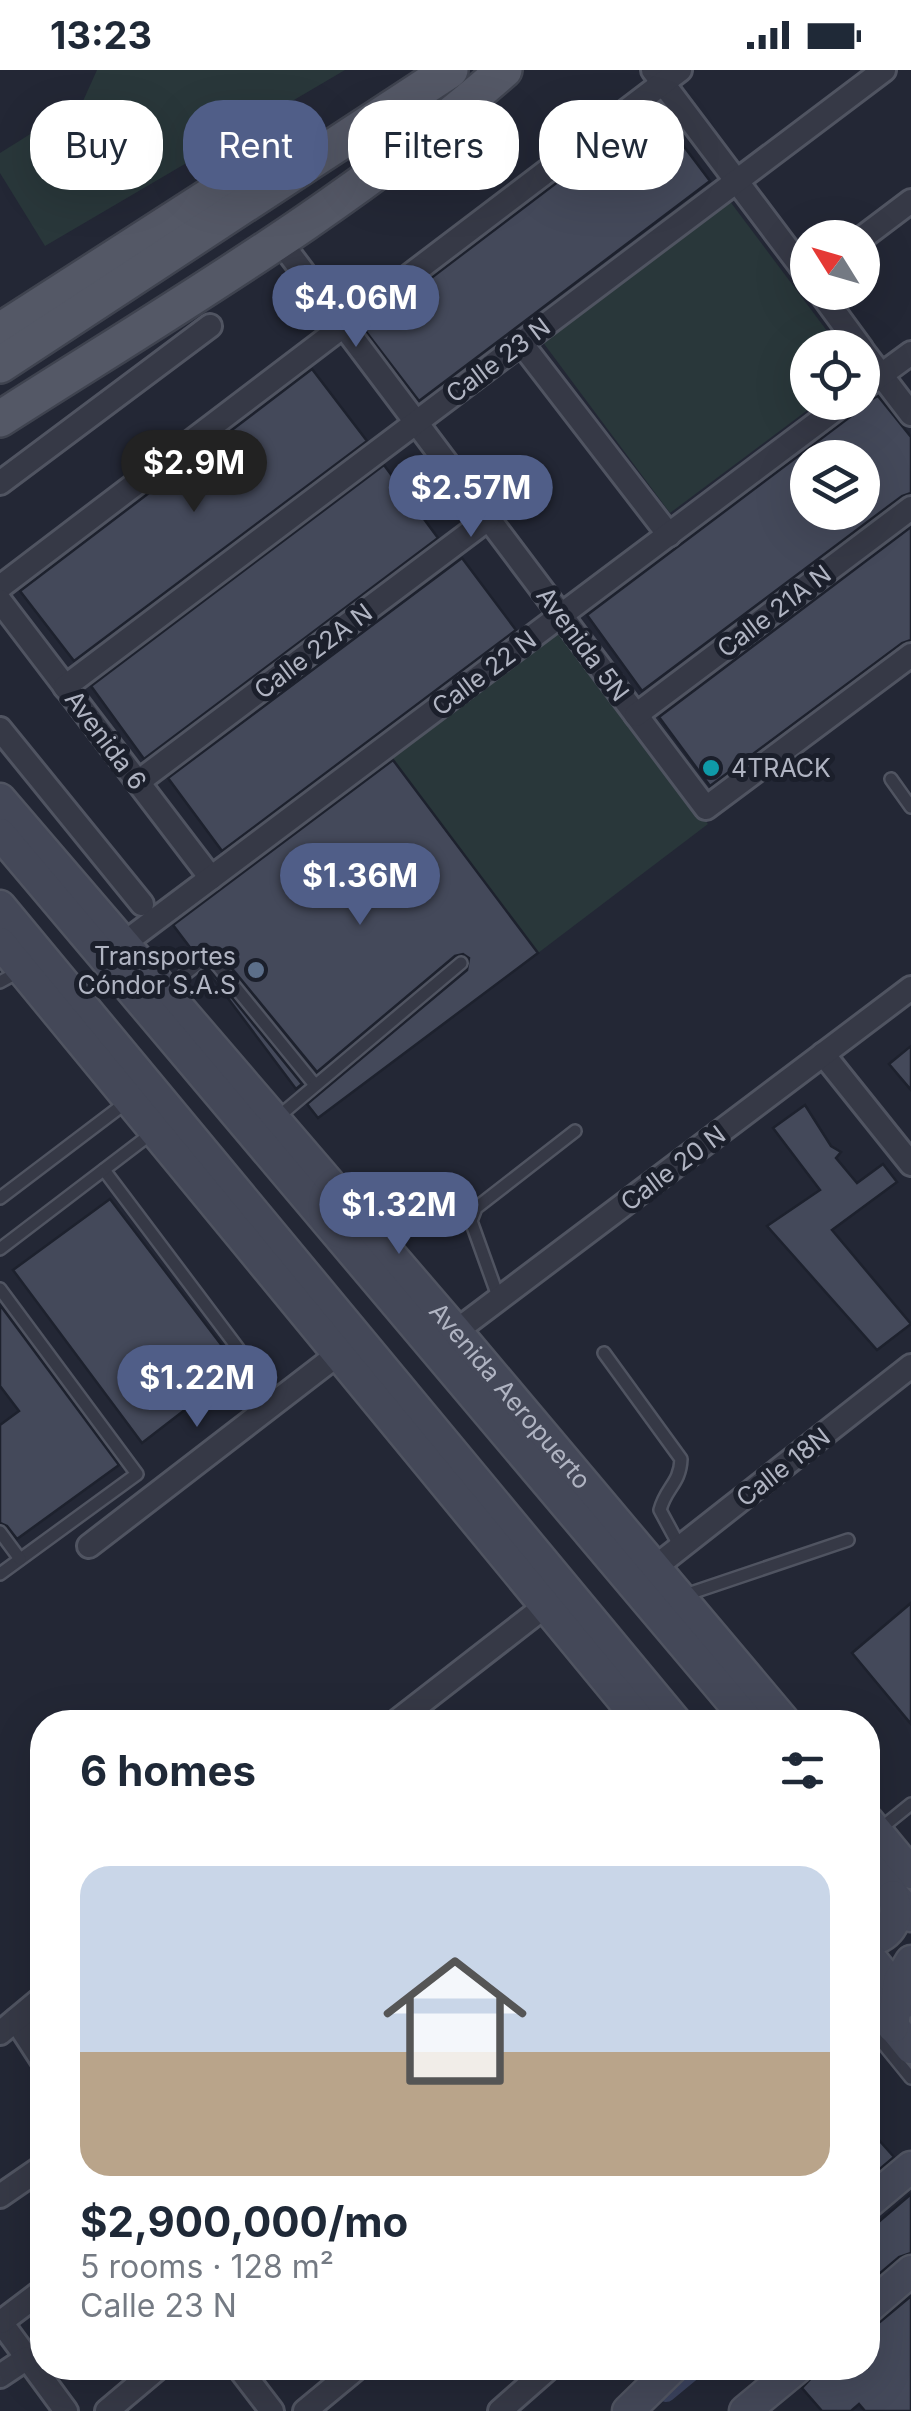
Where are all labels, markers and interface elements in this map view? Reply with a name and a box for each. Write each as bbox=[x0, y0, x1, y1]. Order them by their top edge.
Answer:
text: 13:23 bbox=[50, 12, 152, 58]
chip: Buy bbox=[30, 100, 163, 190]
chip: Rent bbox=[183, 100, 328, 190]
chip: Filters bbox=[348, 100, 519, 190]
chip: New bbox=[539, 100, 684, 190]
north arrow bbox=[790, 220, 880, 310]
map controls bbox=[790, 220, 880, 530]
pin: $4.06M bbox=[275, 265, 437, 350]
text: $4.06M bbox=[294, 278, 418, 317]
street label: Calle 23 N bbox=[440, 311, 556, 409]
button: locate bbox=[790, 330, 880, 420]
pin: $2.9M bbox=[124, 430, 264, 515]
button: layers bbox=[790, 440, 880, 530]
text: $2.9M bbox=[143, 443, 245, 482]
pin: $2.57M bbox=[390, 455, 552, 540]
text: $2.57M bbox=[411, 468, 531, 507]
street label: Calle 21A N bbox=[711, 559, 837, 663]
street label: Avenida 5N bbox=[530, 581, 636, 707]
street label: Calle 22A N bbox=[248, 597, 378, 705]
street label: Calle 22 N bbox=[426, 624, 542, 722]
street label: Avenida 6 bbox=[59, 684, 153, 796]
place label: 4TRACK bbox=[731, 753, 831, 783]
marker: 4TRACK bbox=[700, 757, 722, 779]
pin: $1.36M bbox=[279, 843, 441, 928]
text: $1.36M bbox=[302, 856, 418, 895]
place label: Transportes Cóndor S.A.S bbox=[78, 941, 236, 1000]
marker: Transportes Cóndor S.A.S bbox=[245, 959, 267, 981]
street label: Calle 20 N bbox=[615, 1119, 731, 1217]
pin: $1.32M bbox=[318, 1172, 480, 1257]
text: $1.32M bbox=[341, 1185, 457, 1224]
street label: Avenida Aeropuerto bbox=[423, 1296, 597, 1495]
pin: $1.22M bbox=[116, 1345, 278, 1430]
text: $1.22M bbox=[139, 1358, 255, 1397]
street label: Calle 18N bbox=[730, 1421, 836, 1513]
icon: filters bbox=[775, 1743, 830, 1798]
text: 6 homes bbox=[80, 1745, 256, 1796]
icon: home bbox=[365, 1931, 545, 2111]
text: $2,900,000/mo bbox=[80, 2196, 408, 2247]
text: 5 rooms · 128 m² bbox=[80, 2247, 334, 2286]
text: Calle 23 N bbox=[80, 2286, 237, 2325]

